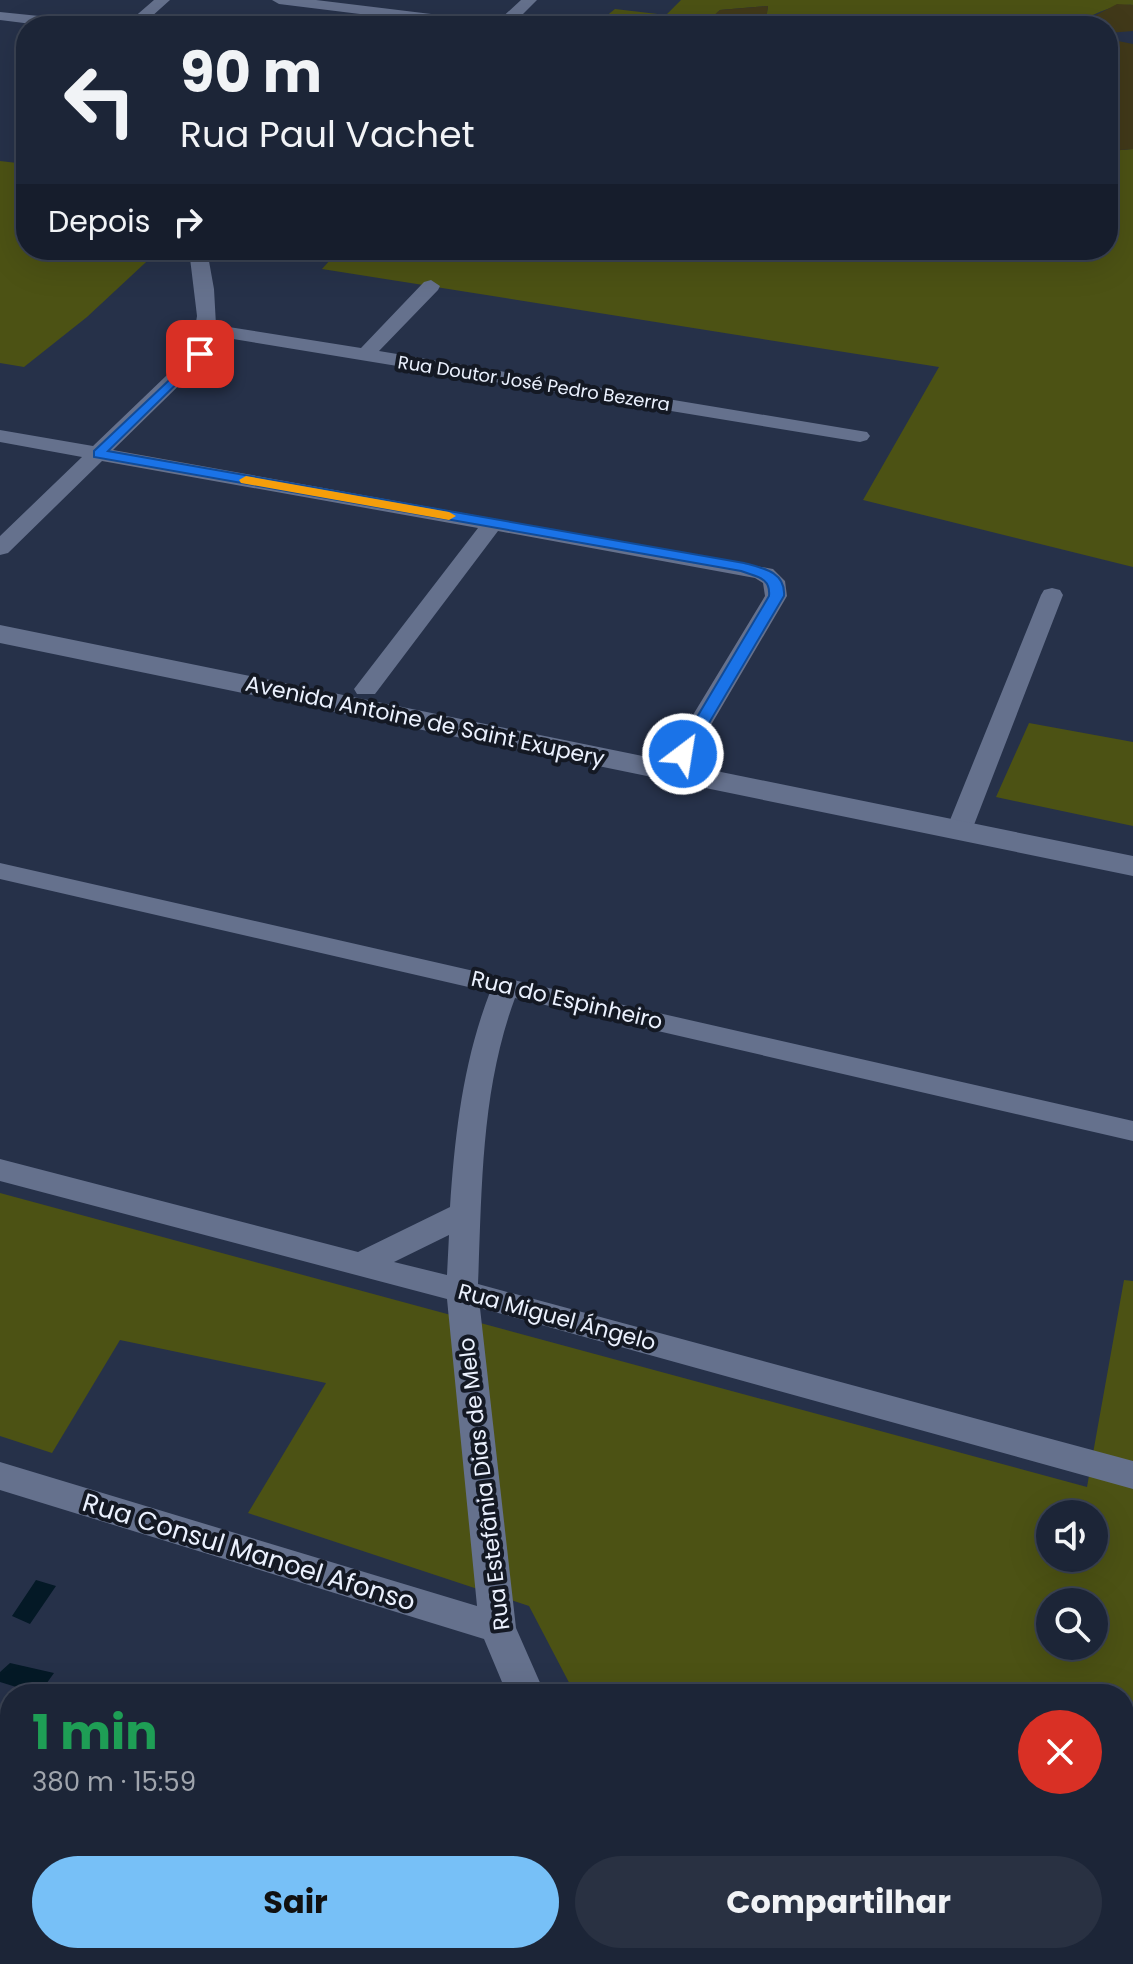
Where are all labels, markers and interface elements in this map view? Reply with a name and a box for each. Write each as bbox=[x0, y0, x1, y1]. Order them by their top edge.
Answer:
text: 90 m bbox=[180, 33, 322, 112]
icon: left bbox=[48, 48, 152, 152]
text: Rua Paul Vachet bbox=[180, 109, 475, 160]
text: Depois bbox=[48, 200, 150, 243]
icon: right bbox=[166, 200, 210, 244]
pin bbox=[166, 320, 234, 388]
icon: arrive bbox=[178, 332, 222, 376]
street label: Rua Doutor José Pedro Bezerra bbox=[396, 349, 672, 417]
street label: Avenida Antoine de Saint Exupery bbox=[243, 668, 608, 774]
position arrow bbox=[641, 712, 725, 796]
street label: Rua do Espinheiro bbox=[468, 963, 666, 1037]
street label: Rua Miguel Ángelo bbox=[455, 1276, 659, 1358]
street label: Rua Estefânia Dias de Melo bbox=[451, 1336, 517, 1632]
street label: Rua Consul Manoel Afonso bbox=[78, 1484, 420, 1620]
map controls bbox=[1036, 1500, 1108, 1660]
button: sound bbox=[1036, 1500, 1108, 1572]
button: search bbox=[1036, 1588, 1108, 1660]
text: 1 min bbox=[32, 1699, 158, 1766]
button: close bbox=[1018, 1710, 1102, 1794]
text: 380 m · 15:59 bbox=[32, 1764, 196, 1800]
button: Sair bbox=[32, 1856, 559, 1948]
button: Compartilhar bbox=[575, 1856, 1102, 1948]

